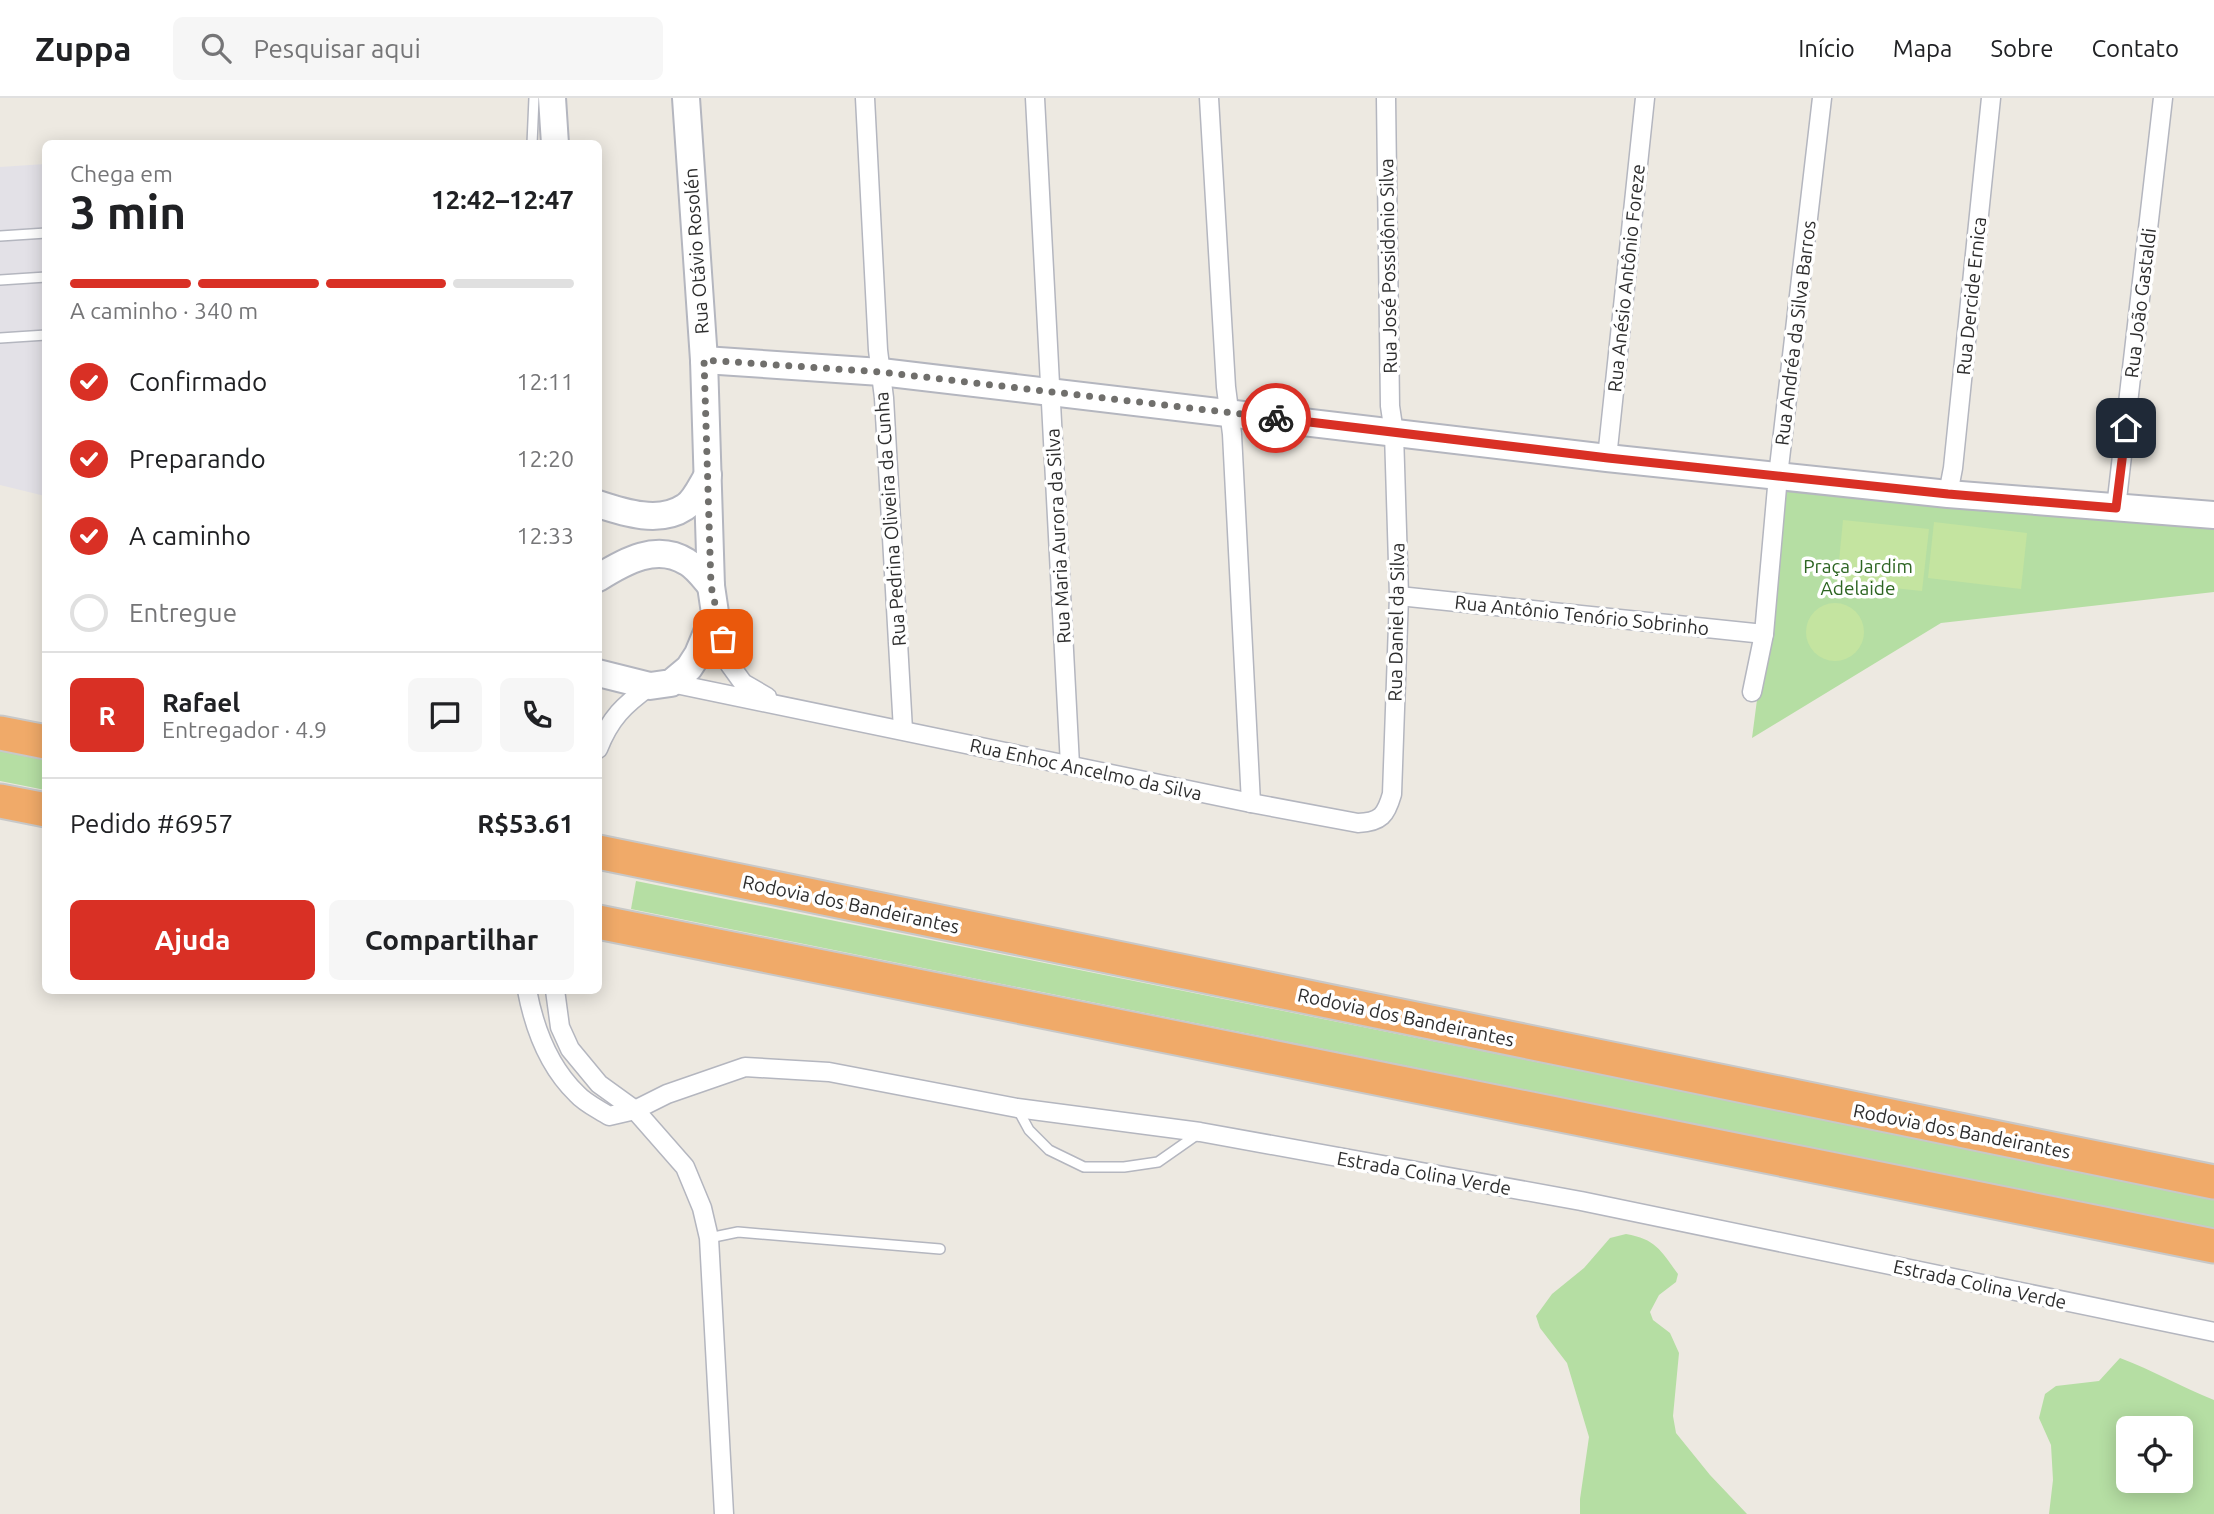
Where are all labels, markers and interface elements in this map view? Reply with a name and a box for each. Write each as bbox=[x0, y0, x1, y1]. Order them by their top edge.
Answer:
search box bbox=[173, 17, 663, 80]
icon: search bbox=[197, 29, 235, 67]
text: Zuppa bbox=[35, 30, 131, 67]
text: Pesquisar aqui bbox=[253, 34, 421, 63]
text: Início bbox=[1798, 35, 1855, 62]
text: Mapa bbox=[1893, 35, 1952, 62]
text: Sobre bbox=[1990, 35, 2053, 62]
text: Contato bbox=[2091, 35, 2179, 62]
street label: Rua José Possidônio Silva bbox=[1375, 158, 1401, 374]
text: Chega em bbox=[70, 161, 173, 186]
street label: Rua Anésio Antônio Foreze bbox=[1603, 163, 1649, 393]
street label: Rua Otávio Rosolén bbox=[679, 167, 713, 335]
text: 12:42–12:47 bbox=[431, 185, 574, 214]
text: 3 min bbox=[70, 186, 186, 238]
street label: Rua Dercide Ernica bbox=[1952, 216, 1990, 376]
street label: Rua Andréa da Silva Barros bbox=[1770, 219, 1820, 447]
street label: Rua João Gastaldi bbox=[2120, 227, 2160, 379]
text: A caminho · 340 m bbox=[70, 298, 258, 323]
icon: check bbox=[70, 363, 108, 401]
text: Confirmado bbox=[129, 367, 267, 396]
text: 12:11 bbox=[516, 369, 574, 394]
courier bbox=[1241, 383, 1311, 453]
street label: Rua Pedrina Oliveira da Cunha bbox=[870, 391, 910, 647]
pin bbox=[2096, 398, 2156, 458]
icon: bike bbox=[1257, 399, 1295, 437]
icon: home bbox=[2107, 409, 2145, 447]
street label: Rua Maria Aurora da Silva bbox=[1041, 428, 1075, 644]
icon: check bbox=[70, 440, 108, 478]
text: Preparando bbox=[129, 444, 266, 473]
text: 12:20 bbox=[516, 446, 574, 471]
icon: check bbox=[70, 517, 108, 555]
text: A caminho bbox=[129, 521, 251, 550]
text: 12:33 bbox=[516, 523, 574, 548]
street label: Rua Daniel da Silva bbox=[1384, 542, 1408, 702]
park label: Praça Jardim Adelaide bbox=[1803, 555, 1913, 599]
street label: Rua Antônio Tenório Sobrinho bbox=[1454, 591, 1710, 639]
text: Entregue bbox=[129, 598, 237, 627]
pin bbox=[693, 609, 753, 669]
icon: bag bbox=[704, 620, 742, 658]
button: chat bbox=[408, 678, 482, 752]
button: phone bbox=[500, 678, 574, 752]
text: Rafael bbox=[162, 688, 240, 717]
text: R bbox=[98, 701, 116, 730]
text: Entregador · 4.9 bbox=[162, 717, 327, 742]
street label: Rua Enhoc Ancelmo da Silva bbox=[968, 734, 1204, 804]
text: Pedido #6957 bbox=[70, 809, 233, 838]
text: R$53.61 bbox=[477, 809, 574, 838]
street label: Rodovia dos Bandeirantes bbox=[741, 870, 961, 938]
button: Ajuda bbox=[70, 900, 315, 980]
button: Compartilhar bbox=[329, 900, 574, 980]
street label: Rodovia dos Bandeirantes bbox=[1296, 983, 1516, 1051]
street label: Rodovia dos Bandeirantes bbox=[1852, 1099, 2072, 1163]
street label: Estrada Colina Verde bbox=[1335, 1147, 1513, 1199]
street label: Estrada Colina Verde bbox=[1891, 1255, 2069, 1313]
map controls bbox=[2116, 1416, 2193, 1493]
button: locate bbox=[2116, 1416, 2193, 1493]

